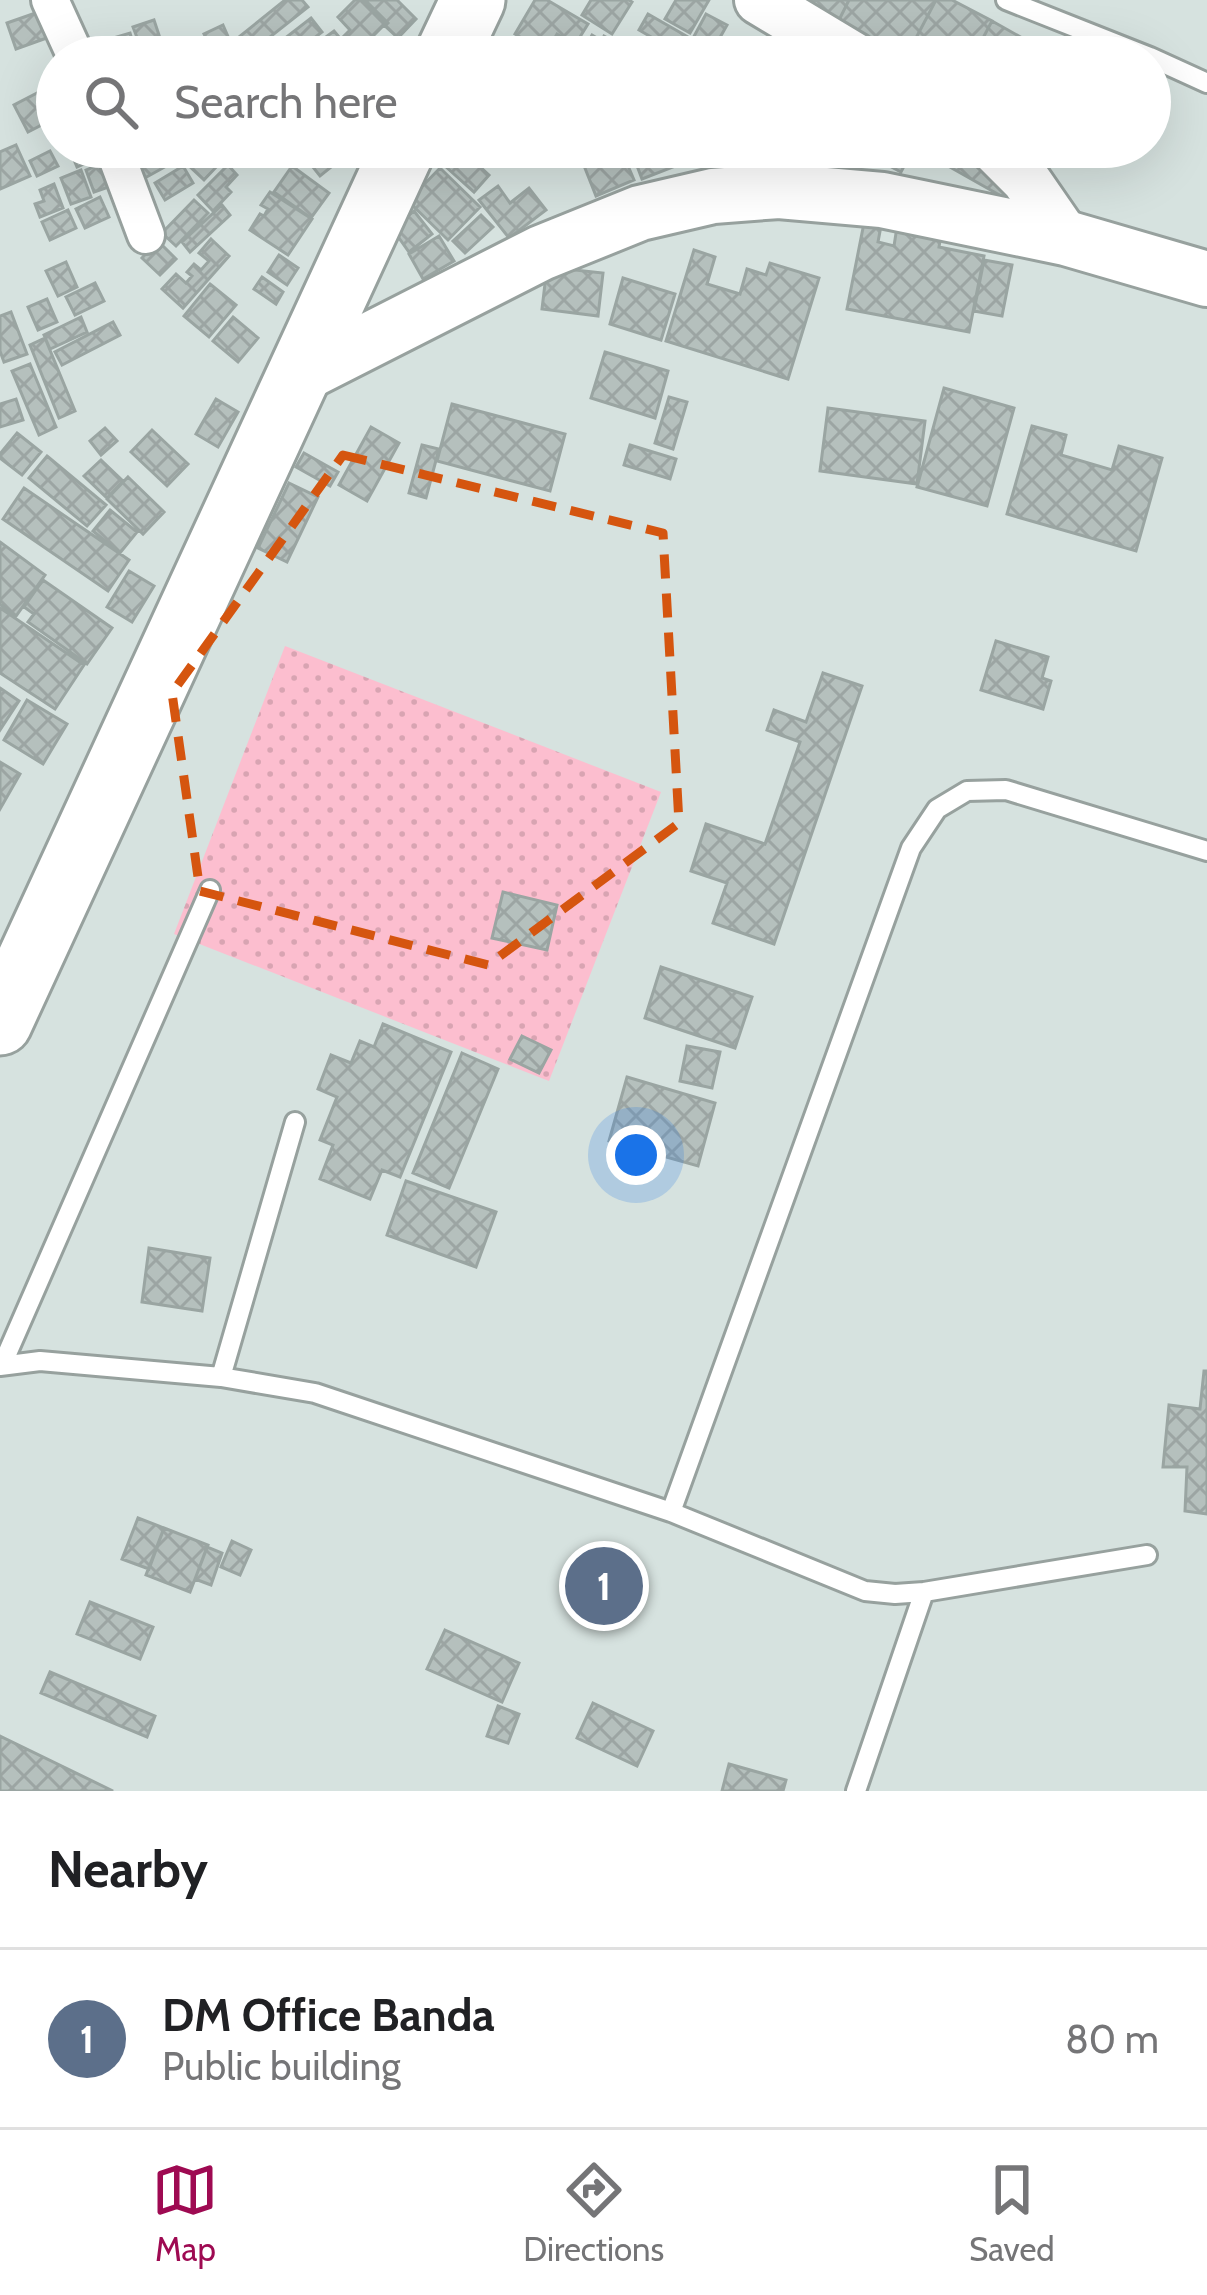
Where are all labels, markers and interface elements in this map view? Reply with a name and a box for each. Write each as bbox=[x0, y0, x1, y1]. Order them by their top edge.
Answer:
search box bbox=[36, 36, 1171, 168]
icon: search bbox=[78, 69, 144, 135]
text: Search here bbox=[174, 75, 398, 129]
your location bbox=[606, 1125, 666, 1185]
pin: 1 bbox=[565, 1541, 643, 1631]
text: Nearby bbox=[48, 1838, 208, 1900]
text: DM Office Banda bbox=[162, 1988, 495, 2042]
text: 1 bbox=[80, 2015, 94, 2063]
text: 80 m bbox=[1065, 2015, 1159, 2063]
text: Public building bbox=[162, 2042, 401, 2090]
tab: Map bbox=[152, 2157, 218, 2269]
tab: Directions bbox=[523, 2157, 664, 2269]
tab: Saved bbox=[969, 2157, 1055, 2269]

